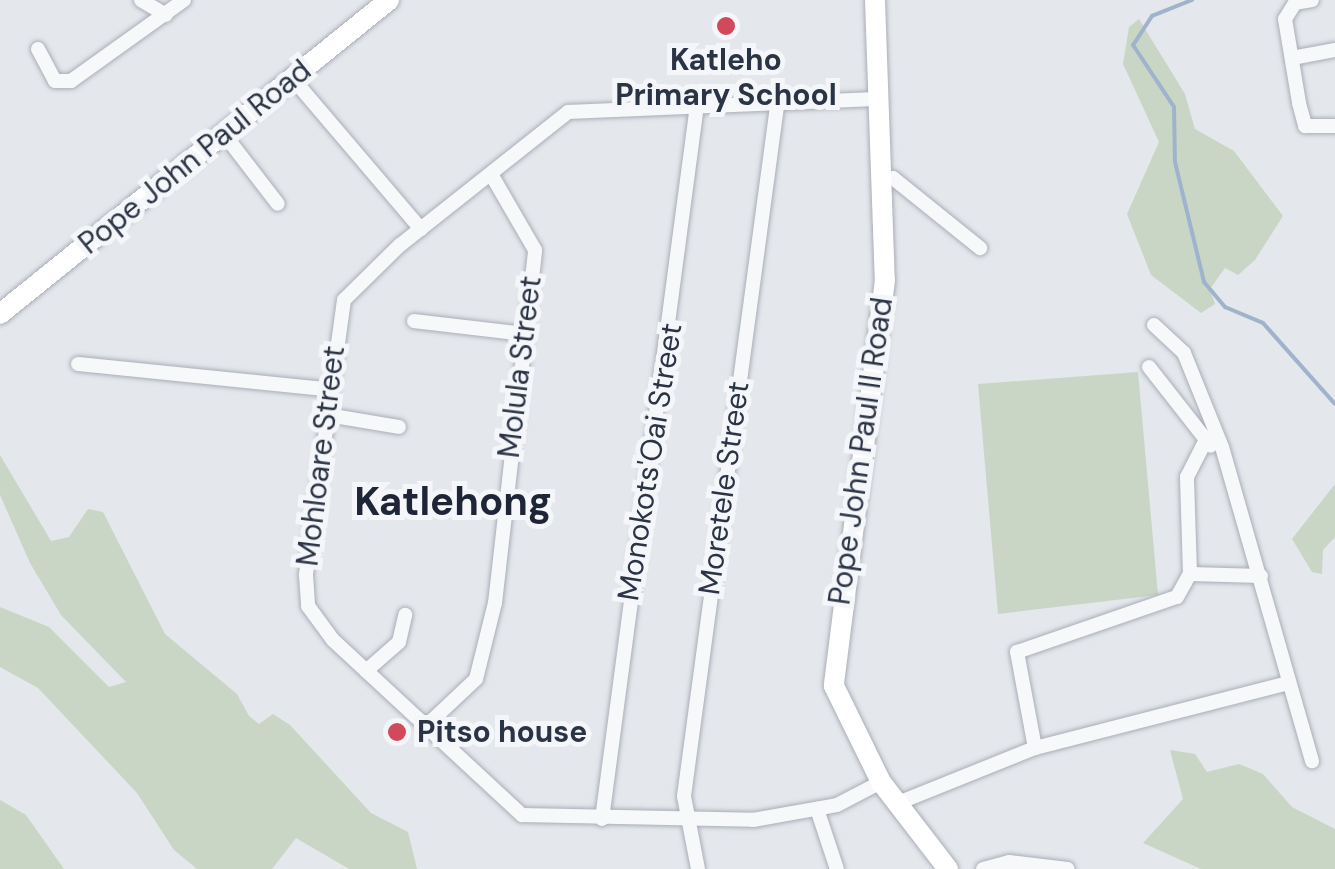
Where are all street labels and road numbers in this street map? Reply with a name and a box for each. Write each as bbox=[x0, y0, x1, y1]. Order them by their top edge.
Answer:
street label: Pope John Paul Road bbox=[72, 52, 318, 262]
street label: Molula Street bbox=[491, 274, 549, 460]
street label: Pope John Paul II Road bbox=[822, 295, 900, 607]
street label: Monokots'Oai Street bbox=[610, 321, 690, 603]
street label: Mohloare Street bbox=[290, 344, 352, 568]
street label: Moretele Street bbox=[691, 379, 757, 597]

